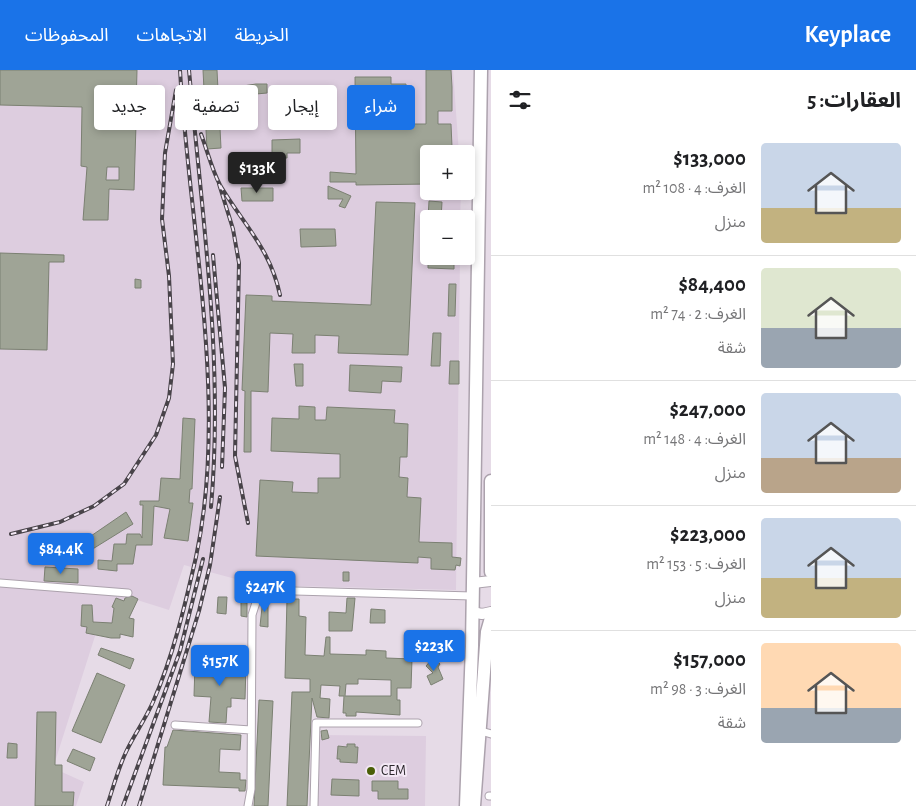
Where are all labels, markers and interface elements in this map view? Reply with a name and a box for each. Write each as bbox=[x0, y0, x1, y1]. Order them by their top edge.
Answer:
text: Keyplace bbox=[805, 23, 891, 47]
text: المحفوظات bbox=[25, 27, 109, 45]
text: الاتجاهات bbox=[137, 27, 207, 45]
text: الخريطة bbox=[235, 27, 289, 45]
chip: جديد bbox=[94, 85, 165, 130]
chip: تصفية bbox=[175, 85, 258, 130]
chip: إيجار bbox=[268, 85, 337, 130]
chip: شراء bbox=[347, 85, 415, 130]
icon: filters bbox=[506, 86, 534, 114]
text: العقارات: 5 bbox=[807, 90, 901, 111]
map controls bbox=[420, 145, 475, 265]
button: + bbox=[420, 145, 475, 200]
text: $133,000 bbox=[673, 148, 746, 169]
pin: $133K bbox=[222, 152, 292, 194]
text: $133K bbox=[239, 160, 275, 176]
icon: home bbox=[801, 163, 861, 223]
text: الغرف: 4 · 108 m² bbox=[643, 180, 746, 196]
button: − bbox=[420, 210, 475, 265]
text: منزل bbox=[715, 214, 746, 230]
text: $84,400 bbox=[678, 274, 746, 295]
icon: home bbox=[801, 288, 861, 348]
text: الغرف: 2 · 74 m² bbox=[650, 306, 746, 322]
text: شقة bbox=[718, 340, 746, 356]
text: $247,000 bbox=[669, 399, 746, 420]
icon: home bbox=[801, 413, 861, 473]
text: الغرف: 4 · 148 m² bbox=[643, 431, 746, 447]
text: منزل bbox=[715, 465, 746, 481]
text: $223,000 bbox=[670, 524, 746, 545]
pin: $84.4K bbox=[20, 532, 102, 575]
icon: home bbox=[801, 538, 861, 598]
text: $84.4K bbox=[39, 541, 83, 557]
text: الغرف: 5 · 153 m² bbox=[646, 556, 746, 572]
pin: $247K bbox=[230, 570, 300, 613]
text: $247K bbox=[245, 579, 285, 595]
text: منزل bbox=[715, 590, 746, 606]
pin: $223K bbox=[399, 630, 469, 672]
text: $223K bbox=[415, 638, 453, 654]
pin: $157K bbox=[185, 644, 255, 687]
text: $157,000 bbox=[673, 649, 746, 670]
text: $157K bbox=[202, 653, 238, 669]
icon: home bbox=[801, 663, 861, 723]
text: الغرف: 3 · 98 m² bbox=[650, 681, 746, 697]
text: شقة bbox=[718, 715, 746, 731]
place label: CEM bbox=[381, 764, 406, 778]
marker: CEM bbox=[365, 765, 377, 777]

